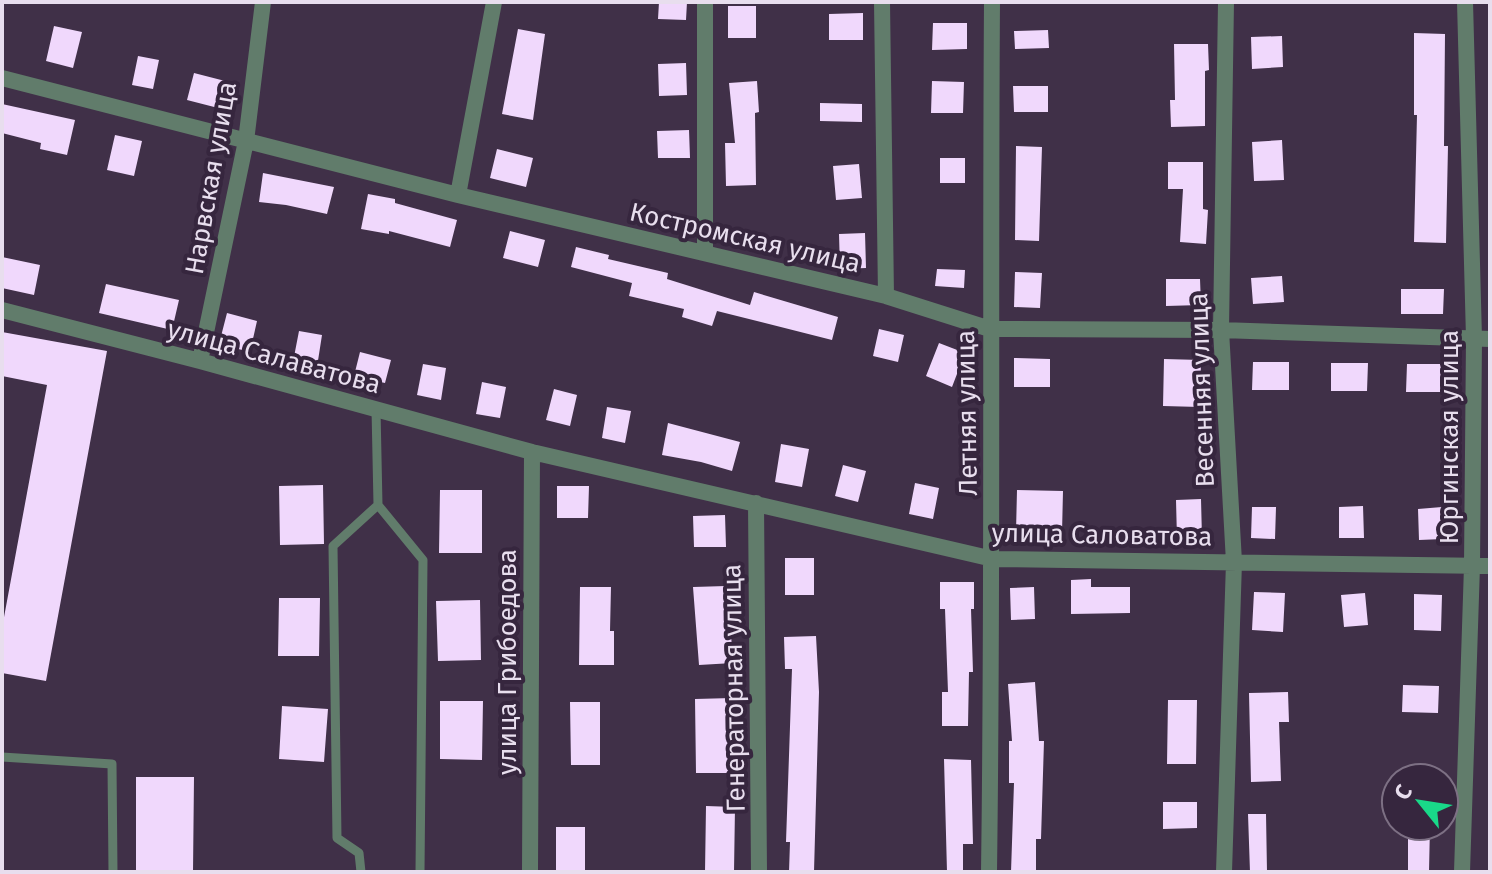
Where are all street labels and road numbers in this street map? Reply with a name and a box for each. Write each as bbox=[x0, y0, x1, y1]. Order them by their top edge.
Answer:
street label: Нарвская улица bbox=[179, 79, 243, 277]
street label: Костромская улица bbox=[627, 196, 863, 280]
street label: Весенняя улица bbox=[1183, 292, 1221, 488]
street label: улица Салаватова bbox=[164, 314, 384, 400]
street label: Летняя улица bbox=[950, 330, 984, 496]
street label: Юргинская улица bbox=[1434, 330, 1465, 544]
street label: улица Саловатова bbox=[991, 518, 1213, 552]
street label: улица Грибоедова bbox=[492, 549, 523, 775]
street label: Генераторная улица bbox=[716, 564, 752, 812]

